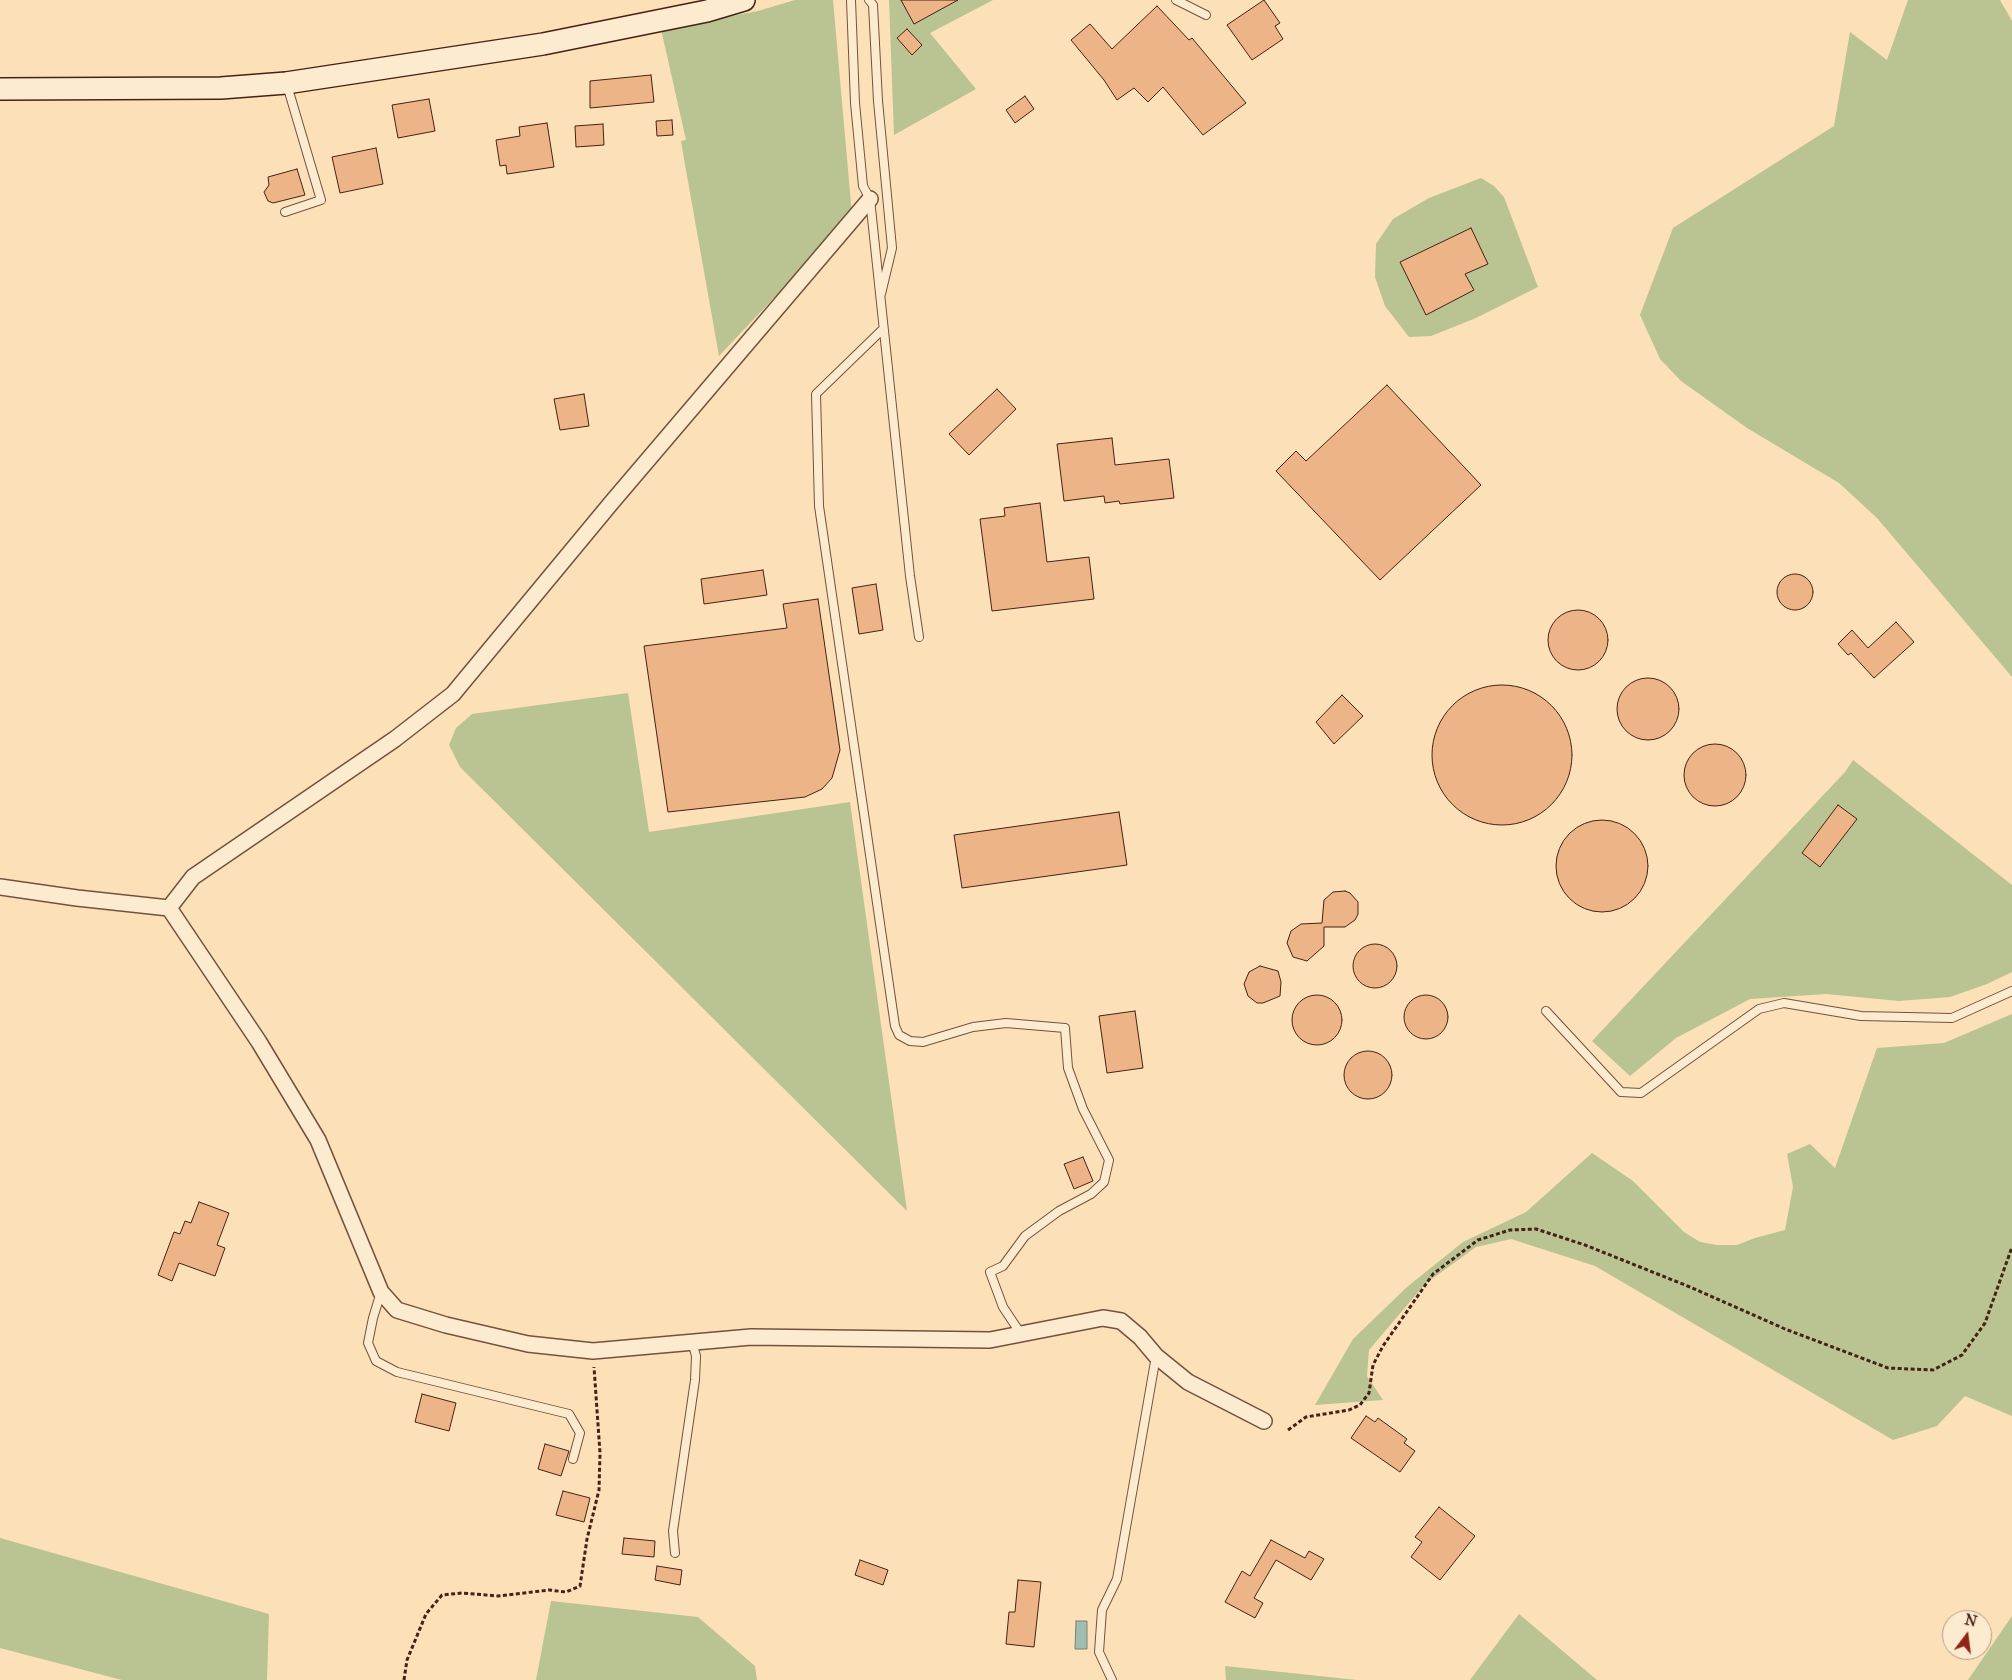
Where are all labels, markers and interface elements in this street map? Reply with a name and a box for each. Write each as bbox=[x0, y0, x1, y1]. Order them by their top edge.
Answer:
north arrow bbox=[1942, 1610, 1992, 1660]
text: N bbox=[1963, 1611, 1979, 1631]

